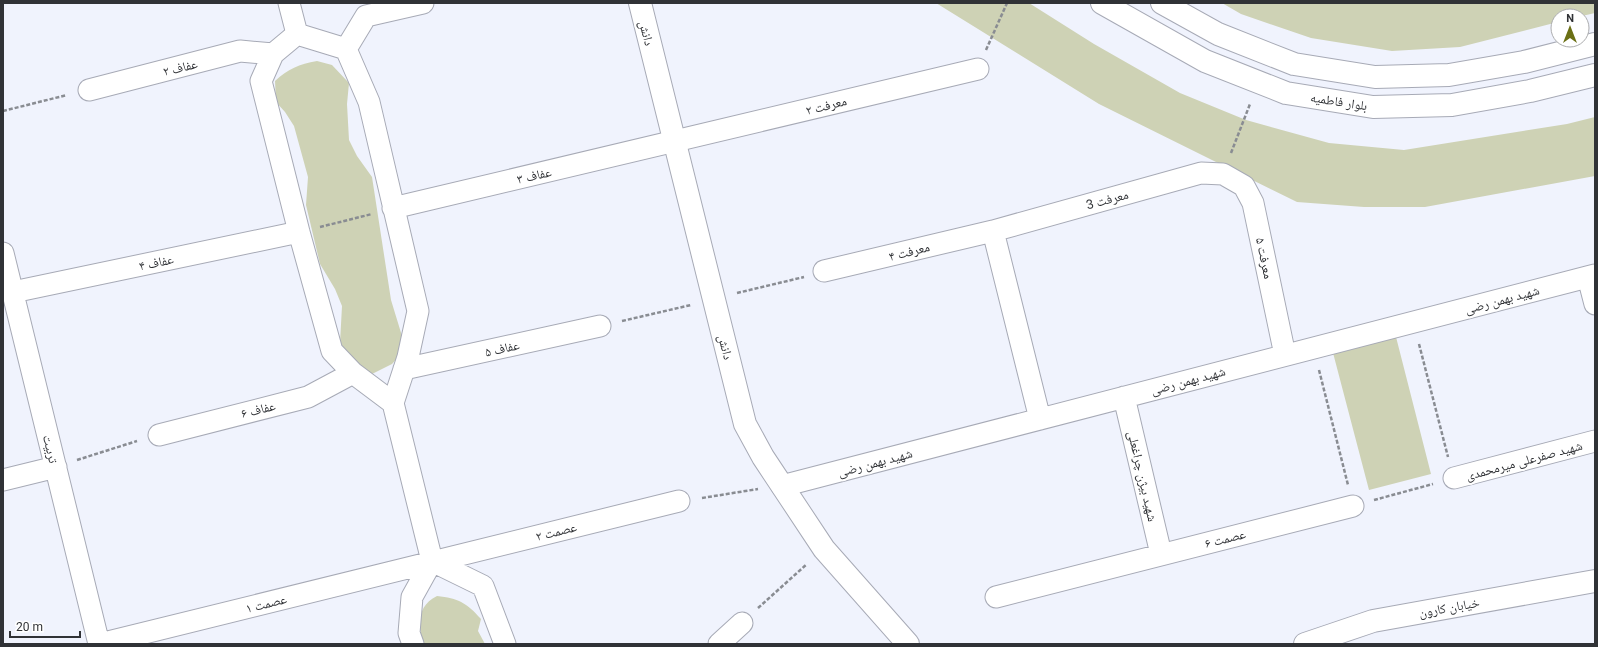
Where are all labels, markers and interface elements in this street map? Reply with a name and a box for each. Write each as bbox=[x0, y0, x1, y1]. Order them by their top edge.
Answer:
north arrow bbox=[1550, 8, 1590, 48]
text: N bbox=[1566, 12, 1574, 25]
street label: دانش bbox=[635, 19, 657, 47]
street label: عفاف ۲ bbox=[161, 56, 199, 79]
street label: بلوار فاطمیه bbox=[1309, 90, 1368, 114]
street label: معرفت ۲ bbox=[804, 93, 848, 119]
street label: عفاف ۳ bbox=[515, 164, 553, 187]
street label: معرفت 3 bbox=[1084, 187, 1130, 213]
street label: معرفت ۵ bbox=[1252, 236, 1276, 280]
street label: معرفت ۴ bbox=[887, 239, 931, 265]
street label: عفاف ۴ bbox=[137, 251, 175, 273]
street label: شهید بهمن رضی bbox=[1463, 282, 1541, 318]
street label: دانش bbox=[714, 333, 736, 361]
street label: عفاف ۵ bbox=[483, 337, 521, 360]
street label: شهید بهمن رضی bbox=[1149, 363, 1227, 399]
street label: عفاف ۶ bbox=[239, 398, 277, 421]
street label: شهید بیژن چراغعلی bbox=[1124, 429, 1160, 523]
street label: تربیت bbox=[39, 433, 61, 465]
street label: شهید صفرعلی میرمحمدی bbox=[1464, 438, 1584, 484]
street label: شهید بهمن رضی bbox=[836, 445, 914, 481]
street label: عصمت ۲ bbox=[534, 519, 579, 544]
street label: عصمت ۶ bbox=[1203, 526, 1248, 551]
street label: عصمت ۱ bbox=[244, 591, 289, 616]
street label: خیابان کارون bbox=[1418, 595, 1481, 621]
scale bar bbox=[10, 613, 80, 639]
text: 20 m bbox=[16, 620, 43, 634]

